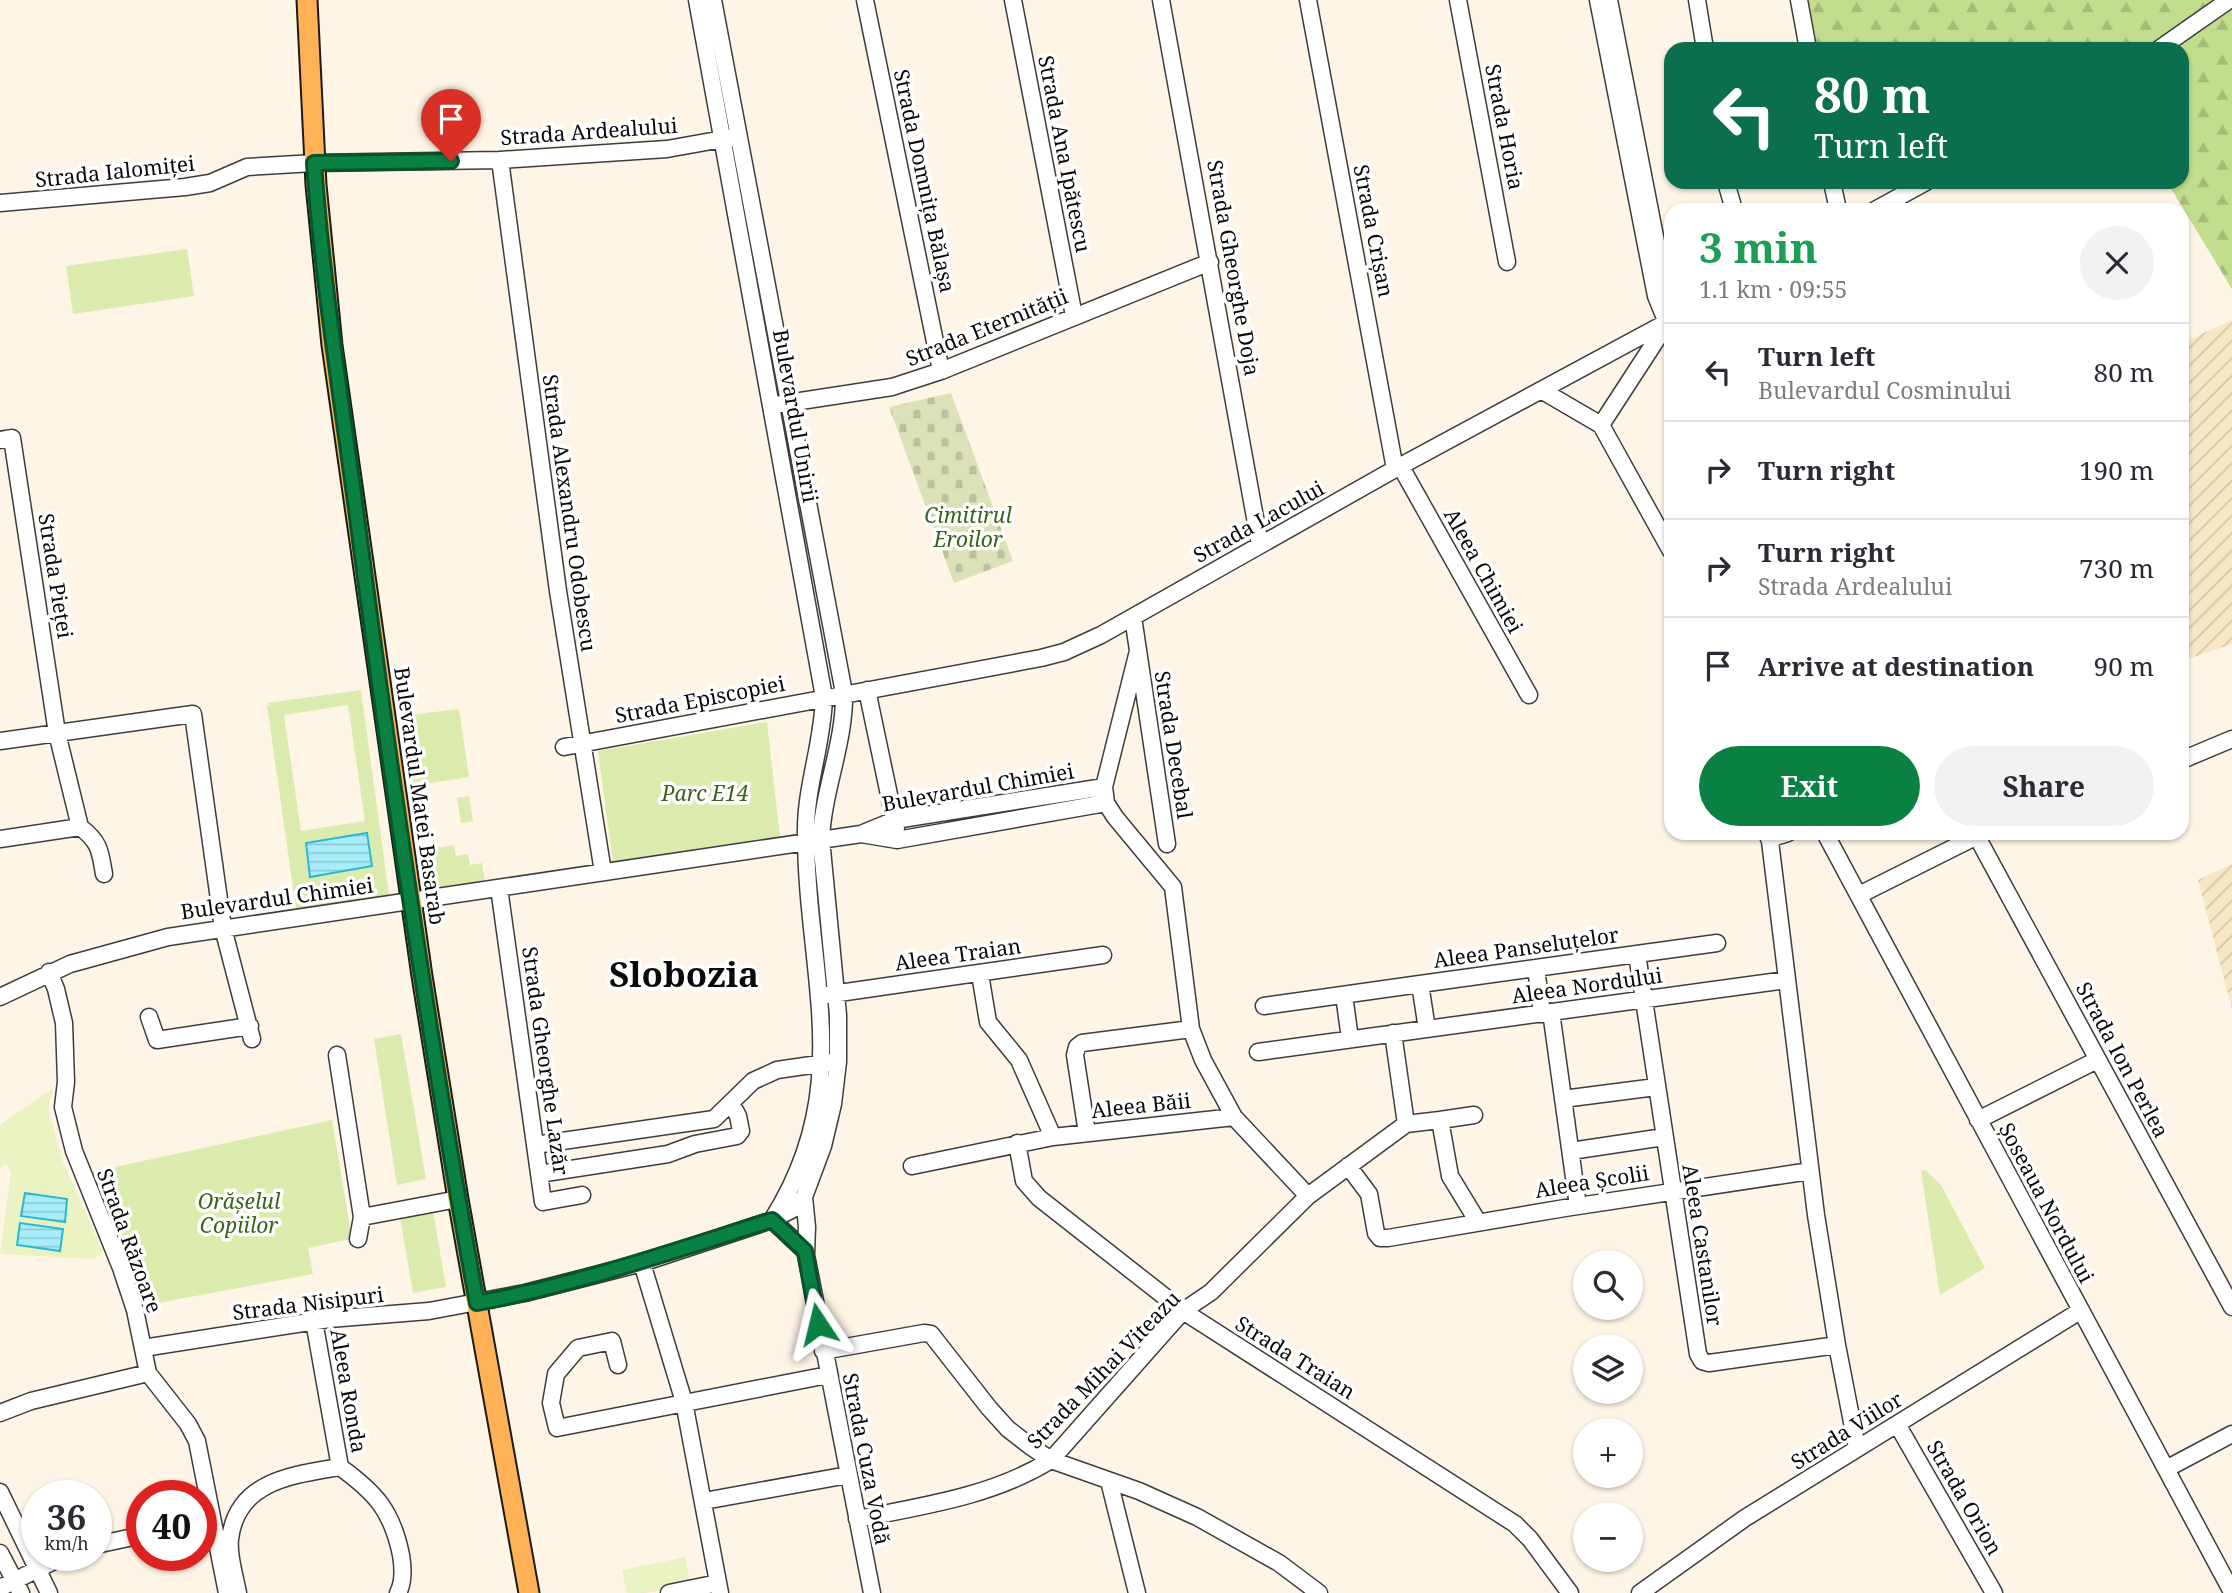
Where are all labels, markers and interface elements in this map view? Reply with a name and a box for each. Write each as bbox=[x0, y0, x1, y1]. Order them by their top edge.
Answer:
street label: Strada Ana Ipătescu bbox=[1032, 53, 1098, 255]
text: 80 m bbox=[1814, 61, 1930, 127]
street label: Strada Horia bbox=[1479, 62, 1531, 192]
street label: Strada Domnița Bălașa bbox=[888, 67, 962, 295]
icon: left bbox=[1699, 70, 1790, 161]
pin bbox=[421, 89, 481, 161]
icon: arrive bbox=[432, 100, 470, 138]
street label: Strada Ardealului bbox=[499, 111, 679, 151]
text: Turn left bbox=[1814, 124, 1948, 167]
street label: Strada Ialomiței bbox=[34, 149, 196, 193]
street label: Strada Gheorghe Doja bbox=[1201, 158, 1267, 378]
street label: Strada Crișan bbox=[1347, 162, 1401, 300]
text: 3 min bbox=[1699, 218, 1818, 275]
button: close bbox=[2080, 226, 2154, 300]
text: 1.1 km · 09:55 bbox=[1699, 273, 1847, 305]
street label: Strada Eternității bbox=[902, 282, 1072, 372]
street label: Bulevardul Unirii bbox=[767, 327, 825, 505]
text: Turn left bbox=[1758, 338, 1875, 374]
icon: left bbox=[1699, 353, 1737, 391]
text: 80 m bbox=[2094, 354, 2154, 390]
street label: Strada Alexandru Odobescu bbox=[537, 372, 603, 653]
text: Bulevardul Cosminului bbox=[1758, 374, 2011, 406]
icon: right bbox=[1699, 451, 1737, 489]
text: Turn right bbox=[1758, 452, 1895, 488]
text: 190 m bbox=[2079, 452, 2154, 488]
street label: Strada Lacului bbox=[1188, 473, 1329, 569]
park label: Cimitirul Eroilor bbox=[924, 501, 1012, 553]
street label: Aleea Chimiei bbox=[1438, 503, 1530, 638]
street label: Strada Pieței bbox=[32, 511, 80, 641]
text: Turn right bbox=[1758, 534, 1895, 570]
icon: right bbox=[1699, 549, 1737, 587]
text: 730 m bbox=[2079, 550, 2154, 586]
text: Strada Ardealului bbox=[1758, 570, 1952, 602]
icon: arrive bbox=[1699, 647, 1737, 685]
text: Arrive at destination bbox=[1758, 648, 2034, 684]
text: 90 m bbox=[2094, 648, 2154, 684]
street label: Bulevardul Matei Basarab bbox=[388, 665, 452, 927]
street label: Strada Episcopiei bbox=[612, 669, 787, 729]
street label: Strada Decebal bbox=[1148, 669, 1200, 821]
button: Exit bbox=[1699, 746, 1920, 826]
button: Share bbox=[1934, 746, 2154, 826]
street label: Bulevardul Chimiei bbox=[880, 756, 1076, 818]
park label: Parc E14 bbox=[661, 779, 749, 807]
street label: Bulevardul Chimiei bbox=[179, 871, 375, 925]
street label: Aleea Panseluțelor bbox=[1431, 920, 1620, 974]
street label: Aleea Traian bbox=[893, 931, 1023, 977]
street label: Strada Gheorghe Lazăr bbox=[516, 945, 576, 1177]
district label: Slobozia bbox=[609, 950, 759, 997]
street label: Aleea Nordului bbox=[1510, 961, 1664, 1009]
street label: Strada Ion Perlea bbox=[2070, 977, 2176, 1142]
street label: Aleea Băii bbox=[1090, 1086, 1192, 1124]
street label: Șoseaua Nordului bbox=[1993, 1118, 2101, 1288]
street label: Aleea Școlii bbox=[1533, 1158, 1651, 1204]
street label: Aleea Castanilor bbox=[1676, 1162, 1730, 1328]
street label: Strada Răzoare bbox=[91, 1165, 169, 1317]
park label: Orășelul Copiilor bbox=[198, 1187, 281, 1239]
map controls bbox=[1573, 1250, 1643, 1572]
button: search bbox=[1573, 1250, 1643, 1320]
street label: Strada Nisipuri bbox=[231, 1280, 385, 1326]
street label: Strada Mihai Viteazu bbox=[1020, 1284, 1186, 1454]
position arrow bbox=[781, 1287, 855, 1361]
street label: Strada Traian bbox=[1230, 1309, 1361, 1405]
street label: Aleea Ronda bbox=[324, 1327, 374, 1455]
button: layers bbox=[1573, 1334, 1643, 1404]
street label: Strada Cuza Vodă bbox=[837, 1371, 897, 1547]
street label: Strada Viilor bbox=[1785, 1385, 1908, 1476]
button: + bbox=[1573, 1418, 1643, 1488]
street label: Strada Orion bbox=[1921, 1435, 2009, 1560]
speed limit sign: 40 bbox=[126, 1480, 217, 1571]
text: 36 bbox=[47, 1493, 86, 1540]
button: − bbox=[1573, 1502, 1643, 1572]
text: km/h bbox=[44, 1531, 89, 1555]

